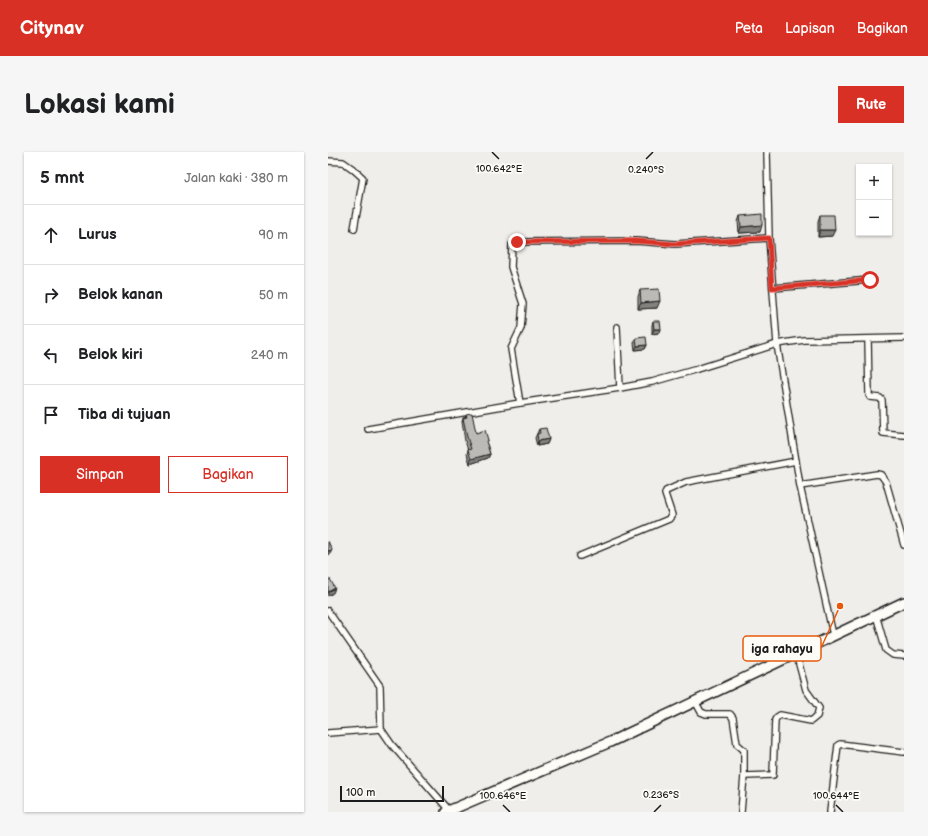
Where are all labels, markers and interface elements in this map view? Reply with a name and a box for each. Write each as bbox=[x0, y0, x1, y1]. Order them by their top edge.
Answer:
text: Citynav bbox=[20, 17, 84, 40]
text: Peta bbox=[735, 20, 763, 37]
text: Lapisan bbox=[785, 20, 835, 37]
text: Bagikan bbox=[857, 20, 908, 37]
button: Rute bbox=[838, 86, 904, 123]
text: Lokasi kami bbox=[24, 88, 175, 121]
text: 100.642°E bbox=[476, 163, 523, 175]
text: 0.240°S bbox=[628, 164, 664, 176]
map controls bbox=[856, 164, 892, 236]
button: + bbox=[856, 164, 892, 200]
text: 5 mnt bbox=[40, 168, 84, 188]
text: Jalan kaki · 380 m bbox=[184, 170, 288, 186]
button: − bbox=[856, 200, 892, 236]
icon: ahead bbox=[40, 224, 62, 246]
text: Lurus bbox=[78, 225, 117, 244]
text: 90 m bbox=[259, 227, 288, 243]
route end bbox=[508, 233, 526, 251]
route start bbox=[861, 271, 879, 289]
icon: right bbox=[40, 284, 62, 306]
text: Belok kanan bbox=[78, 285, 163, 304]
text: 50 m bbox=[259, 287, 288, 303]
icon: left bbox=[40, 344, 62, 366]
text: Belok kiri bbox=[78, 345, 143, 364]
text: 240 m bbox=[251, 347, 288, 363]
icon: arrive bbox=[40, 404, 62, 426]
text: Tiba di tujuan bbox=[78, 405, 171, 424]
button: Simpan bbox=[40, 456, 160, 493]
button: Bagikan bbox=[168, 456, 288, 493]
callout: iga rahayu bbox=[743, 636, 821, 661]
text: iga rahayu bbox=[751, 641, 813, 657]
scale bar bbox=[340, 784, 444, 803]
text: 100 m bbox=[346, 786, 375, 799]
text: 0.236°S bbox=[643, 789, 679, 801]
text: 100.646°E bbox=[480, 790, 527, 802]
text: 100.644°E bbox=[813, 790, 860, 802]

